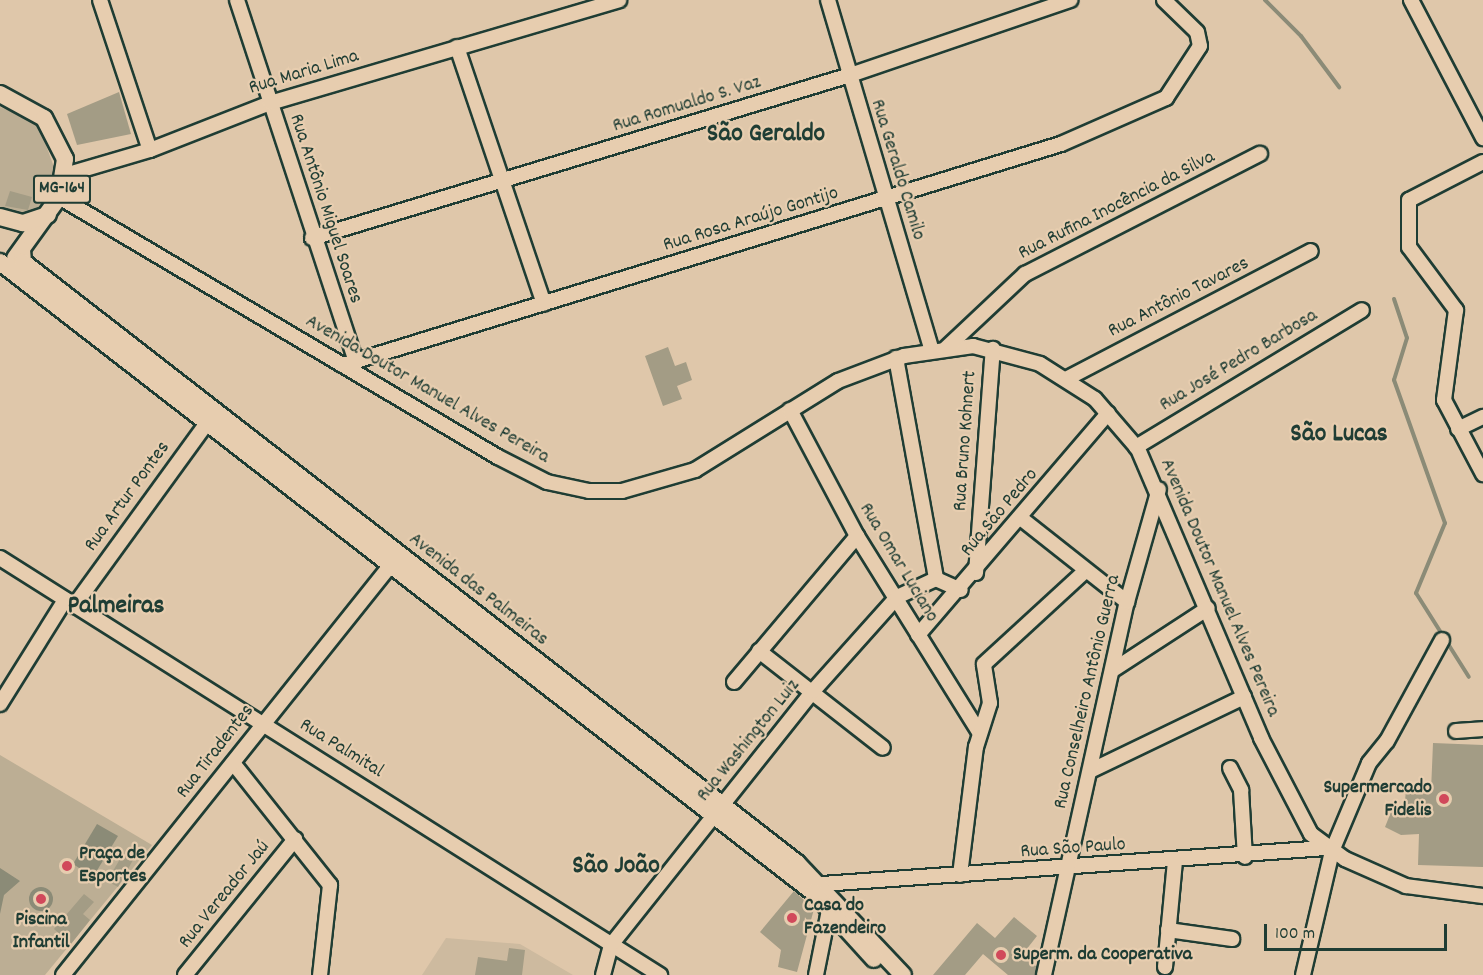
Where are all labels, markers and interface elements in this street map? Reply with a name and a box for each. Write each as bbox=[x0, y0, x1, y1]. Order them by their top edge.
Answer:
street label: Rua Maria Lima bbox=[246, 45, 362, 101]
street label: Rua Romualdo S. Vaz bbox=[610, 71, 764, 139]
street label: Rua Geraldo Camilo bbox=[864, 97, 930, 243]
street label: Rua Antônio Miguel Soares bbox=[283, 111, 367, 307]
district label: São Geraldo bbox=[707, 119, 825, 151]
street label: Rua Rufina Inocência da Silva bbox=[1015, 146, 1219, 266]
road number: MG-164 bbox=[32, 174, 92, 204]
street label: Rua Rosa Araújo Gontijo bbox=[661, 182, 841, 258]
street label: Rua Antônio Tavares bbox=[1105, 252, 1253, 344]
street label: Rua José Pedro Barbosa bbox=[1156, 304, 1322, 418]
street label: Avenida Doutor Manuel Alves Pereira bbox=[301, 310, 553, 470]
street label: Rua Bruno Kohnert bbox=[949, 370, 983, 512]
district label: São Lucas bbox=[1290, 419, 1388, 451]
street label: Rua Artur Pontes bbox=[80, 437, 176, 557]
street label: Avenida Doutor Manuel Alves Pereira bbox=[1154, 455, 1284, 721]
street label: Rua São Pedro bbox=[956, 464, 1044, 562]
street label: Rua Omar Luciano bbox=[853, 499, 943, 627]
street label: Avenida das Palmeiras bbox=[403, 528, 553, 652]
street label: Rua Conselheiro Antônio Guerra bbox=[1049, 573, 1127, 811]
district label: Palmeiras bbox=[67, 591, 165, 623]
street label: Rua Washington Luiz bbox=[692, 675, 806, 807]
street label: Rua Tiradentes bbox=[172, 700, 260, 804]
street label: Rua Palmital bbox=[295, 714, 387, 784]
place label: Supermercado Fidelis bbox=[1323, 776, 1432, 823]
marker: Supermercado Fidelis bbox=[1437, 792, 1451, 806]
street label: Rua São Paulo bbox=[1020, 833, 1126, 865]
street label: Rua Vereador Jaú bbox=[174, 836, 276, 954]
place label: Praça de Esportes bbox=[79, 843, 147, 890]
district label: São João bbox=[572, 851, 660, 883]
marker: Praça de Esportes bbox=[60, 859, 74, 873]
marker: Piscina Infantil bbox=[34, 892, 48, 906]
place label: Casa do Fazendeiro bbox=[804, 894, 886, 941]
place label: Piscina Infantil bbox=[13, 909, 69, 956]
marker: Casa do Fazendeiro bbox=[785, 911, 799, 925]
scale bar bbox=[1267, 912, 1450, 950]
text: 100 m bbox=[1275, 922, 1315, 947]
place label: Superm. da Cooperativa bbox=[1013, 943, 1192, 967]
marker: Superm. da Cooperativa bbox=[994, 948, 1008, 962]

